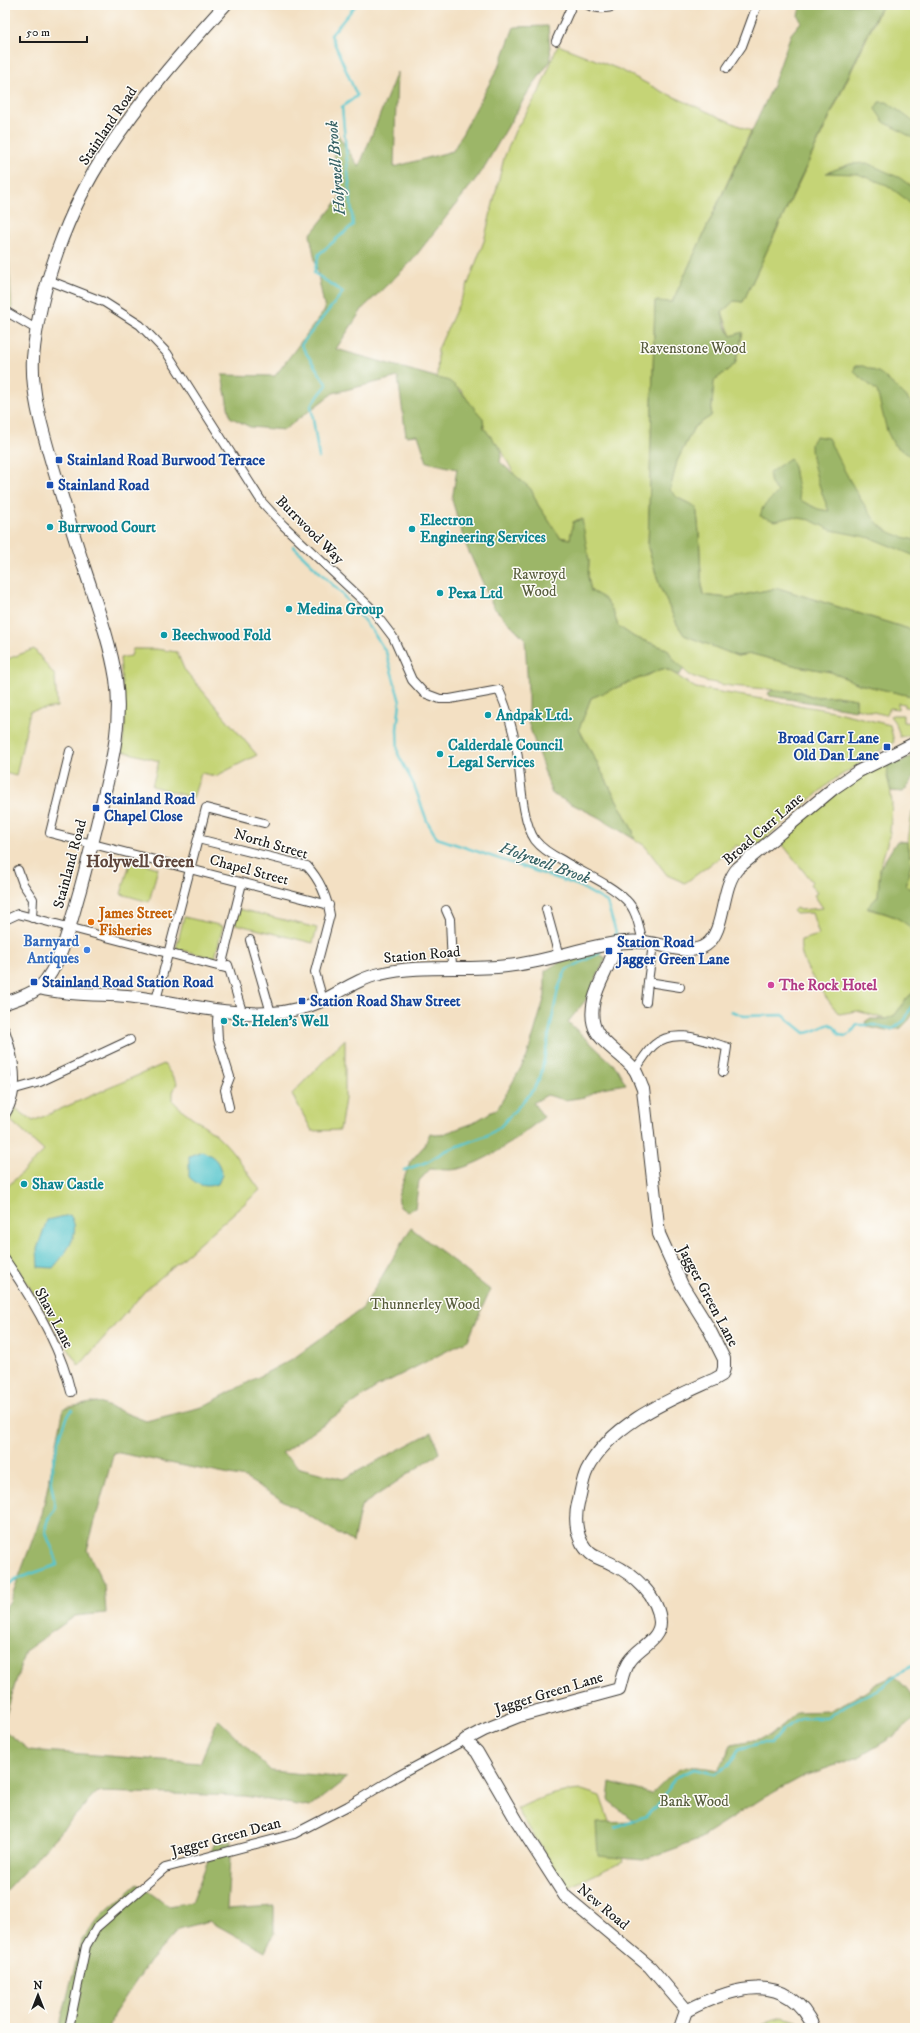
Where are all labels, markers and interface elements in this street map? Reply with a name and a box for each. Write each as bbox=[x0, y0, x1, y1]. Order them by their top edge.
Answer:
scale bar bbox=[20, 18, 87, 44]
text: 50 m bbox=[26, 25, 50, 40]
street label: Stainland Road bbox=[75, 82, 142, 169]
water label: Holywell Brook bbox=[322, 120, 350, 217]
park label: Ravenstone Wood bbox=[640, 339, 747, 358]
place label: Stainland Road Burwood Terrace bbox=[67, 451, 266, 470]
marker: Stainland Road Burwood Terrace bbox=[54, 455, 64, 465]
place label: Stainland Road bbox=[58, 476, 150, 495]
marker: Stainland Road bbox=[45, 480, 55, 490]
street label: Burrwood Way bbox=[272, 492, 349, 569]
place label: Electron Engineering Services bbox=[420, 511, 546, 547]
place label: Burrwood Court bbox=[58, 518, 156, 537]
marker: Burrwood Court bbox=[45, 522, 55, 532]
marker: Electron Engineering Services bbox=[407, 524, 417, 534]
park label: Rawroyd Wood bbox=[512, 565, 566, 601]
place label: Pexa Ltd bbox=[448, 584, 503, 603]
marker: Pexa Ltd bbox=[435, 588, 445, 598]
place label: Medina Group bbox=[297, 600, 384, 619]
marker: Medina Group bbox=[284, 604, 294, 614]
place label: Beechwood Fold bbox=[172, 626, 271, 645]
marker: Beechwood Fold bbox=[159, 630, 169, 640]
place label: Andpak Ltd. bbox=[495, 706, 573, 725]
marker: Andpak Ltd. bbox=[483, 710, 493, 720]
place label: Broad Carr Lane Old Dan Lane bbox=[778, 729, 880, 765]
place label: Calderdale Council Legal Services bbox=[448, 736, 563, 772]
marker: Broad Carr Lane Old Dan Lane bbox=[882, 742, 892, 752]
marker: Calderdale Council Legal Services bbox=[435, 749, 445, 759]
street label: Broad Carr Lane bbox=[719, 789, 807, 869]
place label: Stainland Road Chapel Close bbox=[104, 790, 196, 826]
marker: Stainland Road Chapel Close bbox=[91, 803, 101, 813]
street label: Stainland Road bbox=[49, 817, 91, 910]
street label: North Street bbox=[232, 824, 310, 864]
water label: Holywell Brook bbox=[496, 837, 593, 889]
street label: Chapel Street bbox=[207, 850, 291, 890]
district label: Holywell Green bbox=[86, 851, 194, 873]
place label: James Street Fisheries bbox=[97, 904, 172, 940]
marker: James Street Fisheries bbox=[86, 917, 96, 927]
place label: Barnyard Antiques bbox=[23, 932, 80, 969]
place label: Station Road Jagger Green Lane bbox=[615, 933, 730, 969]
street label: Station Road bbox=[383, 942, 462, 968]
marker: Barnyard Antiques bbox=[82, 945, 92, 955]
marker: Station Road Jagger Green Lane bbox=[604, 946, 614, 956]
place label: Stainland Road Station Road bbox=[42, 973, 214, 992]
place label: The Rock Hotel bbox=[778, 976, 878, 995]
marker: Stainland Road Station Road bbox=[29, 977, 39, 987]
marker: The Rock Hotel bbox=[766, 980, 776, 990]
place label: Station Road Shaw Street bbox=[310, 992, 461, 1011]
marker: Station Road Shaw Street bbox=[297, 996, 307, 1006]
place label: St. Helen's Well bbox=[232, 1012, 329, 1031]
marker: St. Helen's Well bbox=[219, 1016, 229, 1026]
place label: Shaw Castle bbox=[32, 1175, 104, 1194]
marker: Shaw Castle bbox=[19, 1179, 29, 1189]
street label: Jagger Green Lane bbox=[672, 1240, 743, 1350]
street label: Shaw Lane bbox=[30, 1284, 78, 1352]
park label: Thunnerley Wood bbox=[370, 1295, 480, 1314]
street label: Jagger Green Lane bbox=[491, 1667, 606, 1719]
park label: Bank Wood bbox=[659, 1792, 729, 1811]
street label: Jagger Green Dean bbox=[167, 1813, 283, 1861]
street label: New Road bbox=[573, 1880, 633, 1935]
north arrow bbox=[18, 1975, 58, 2015]
text: N bbox=[33, 1979, 43, 1993]

